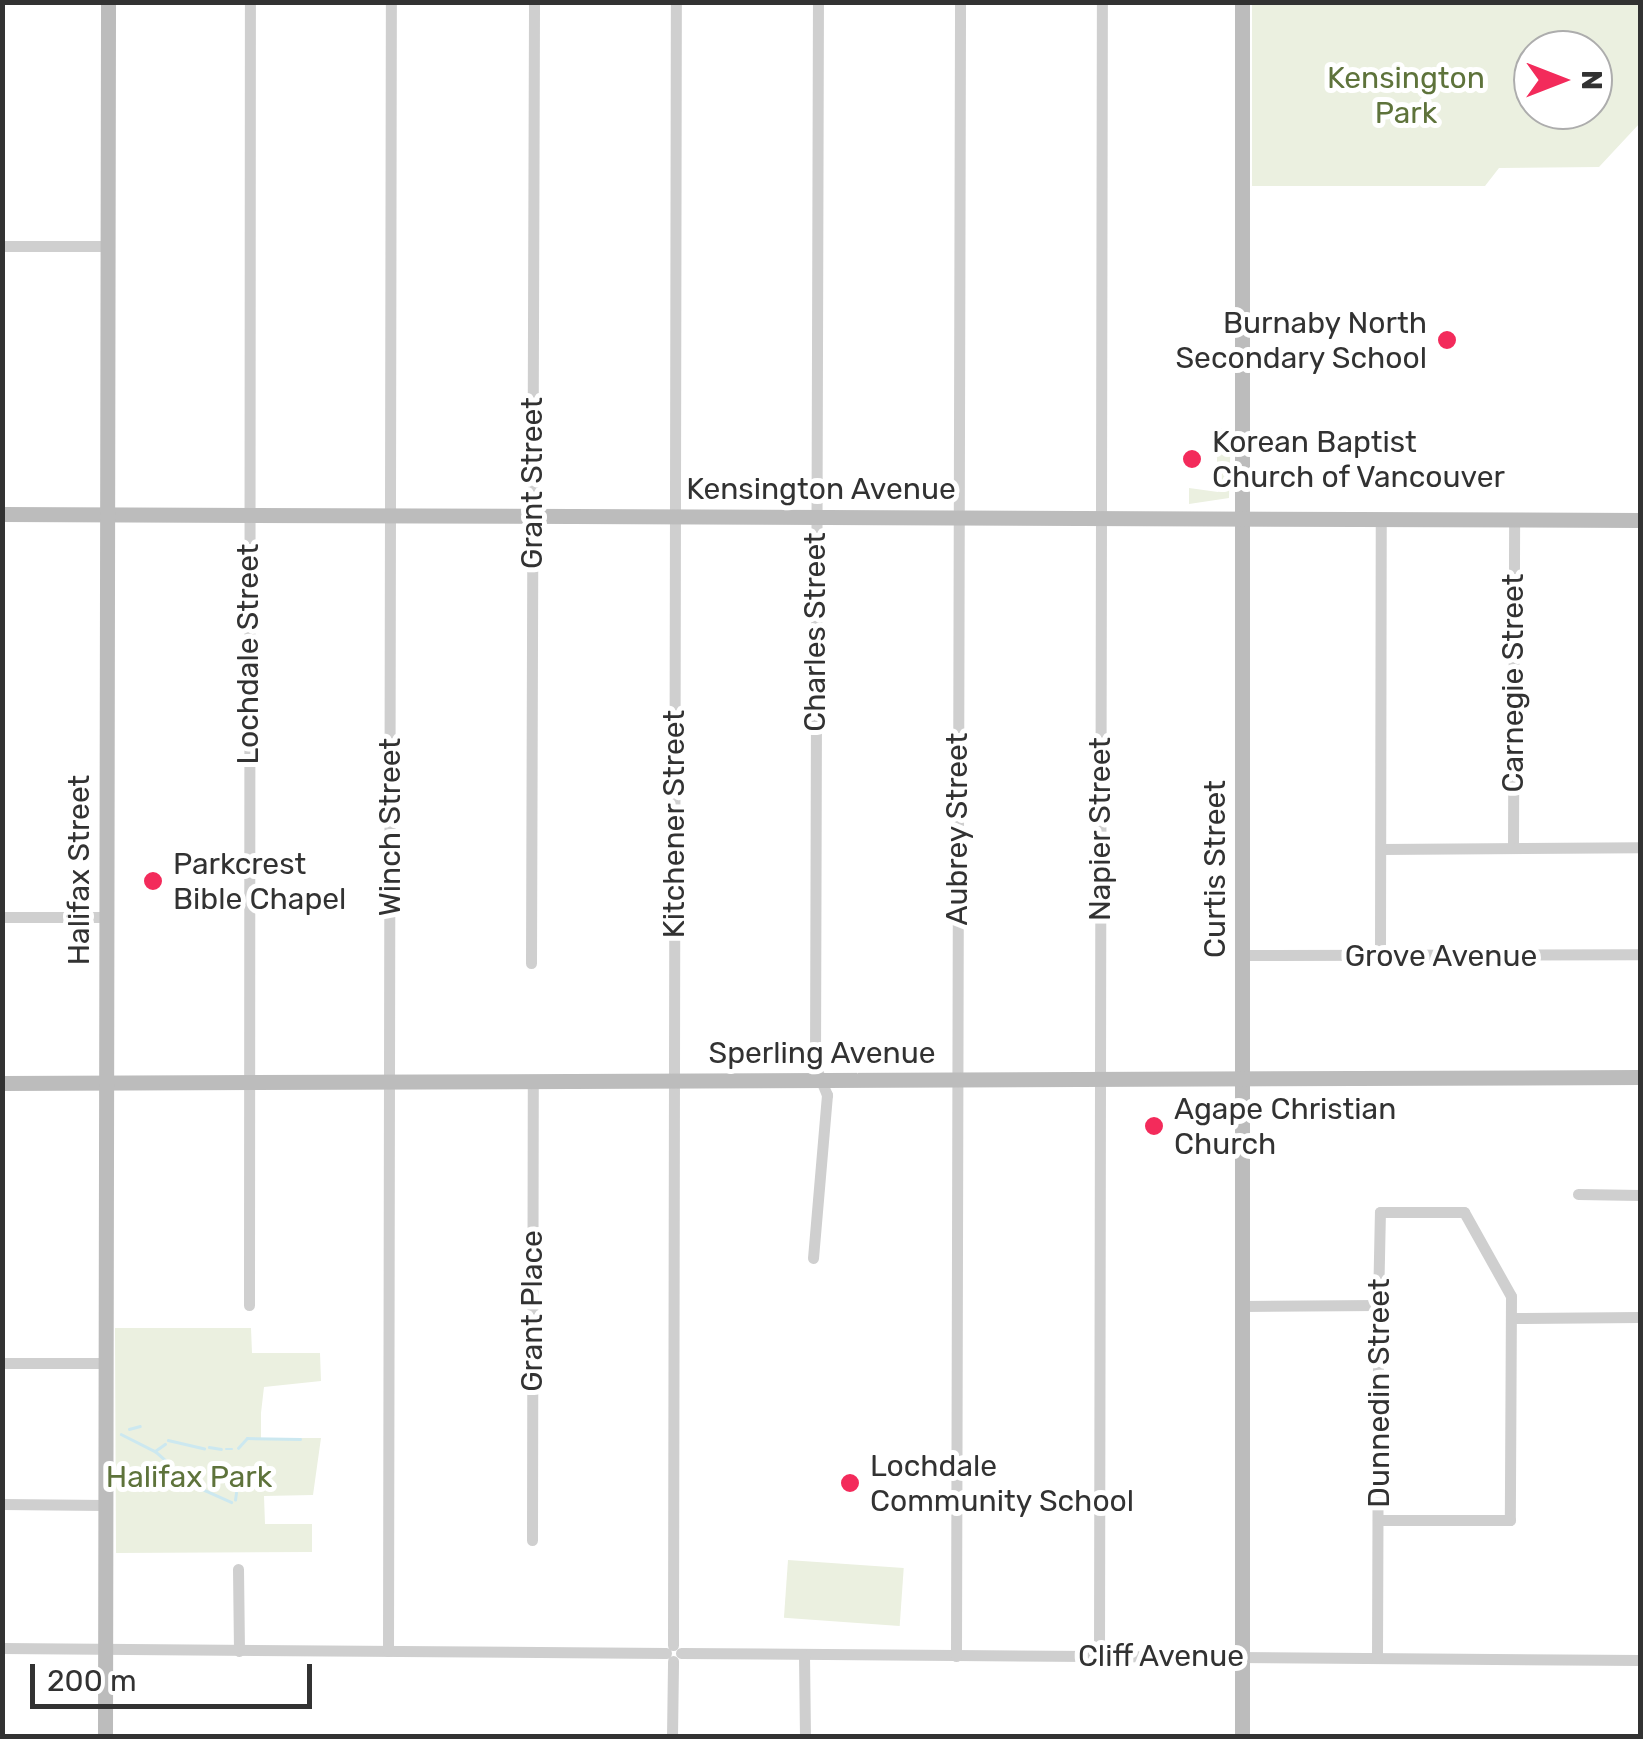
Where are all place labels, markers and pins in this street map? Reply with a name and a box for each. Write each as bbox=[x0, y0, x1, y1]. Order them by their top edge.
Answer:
place label: Burnaby North Secondary School bbox=[1175, 305, 1427, 376]
marker: Burnaby North Secondary School bbox=[1436, 329, 1458, 351]
place label: Korean Baptist Church of Vancouver bbox=[1212, 424, 1506, 494]
marker: Korean Baptist Church of Vancouver bbox=[1181, 448, 1203, 470]
place label: Parkcrest Bible Chapel bbox=[173, 846, 346, 916]
marker: Parkcrest Bible Chapel bbox=[142, 870, 164, 892]
place label: Agape Christian Church bbox=[1174, 1091, 1396, 1162]
marker: Agape Christian Church bbox=[1143, 1115, 1165, 1137]
place label: Lochdale Community School bbox=[870, 1448, 1135, 1518]
marker: Lochdale Community School bbox=[839, 1472, 861, 1494]

